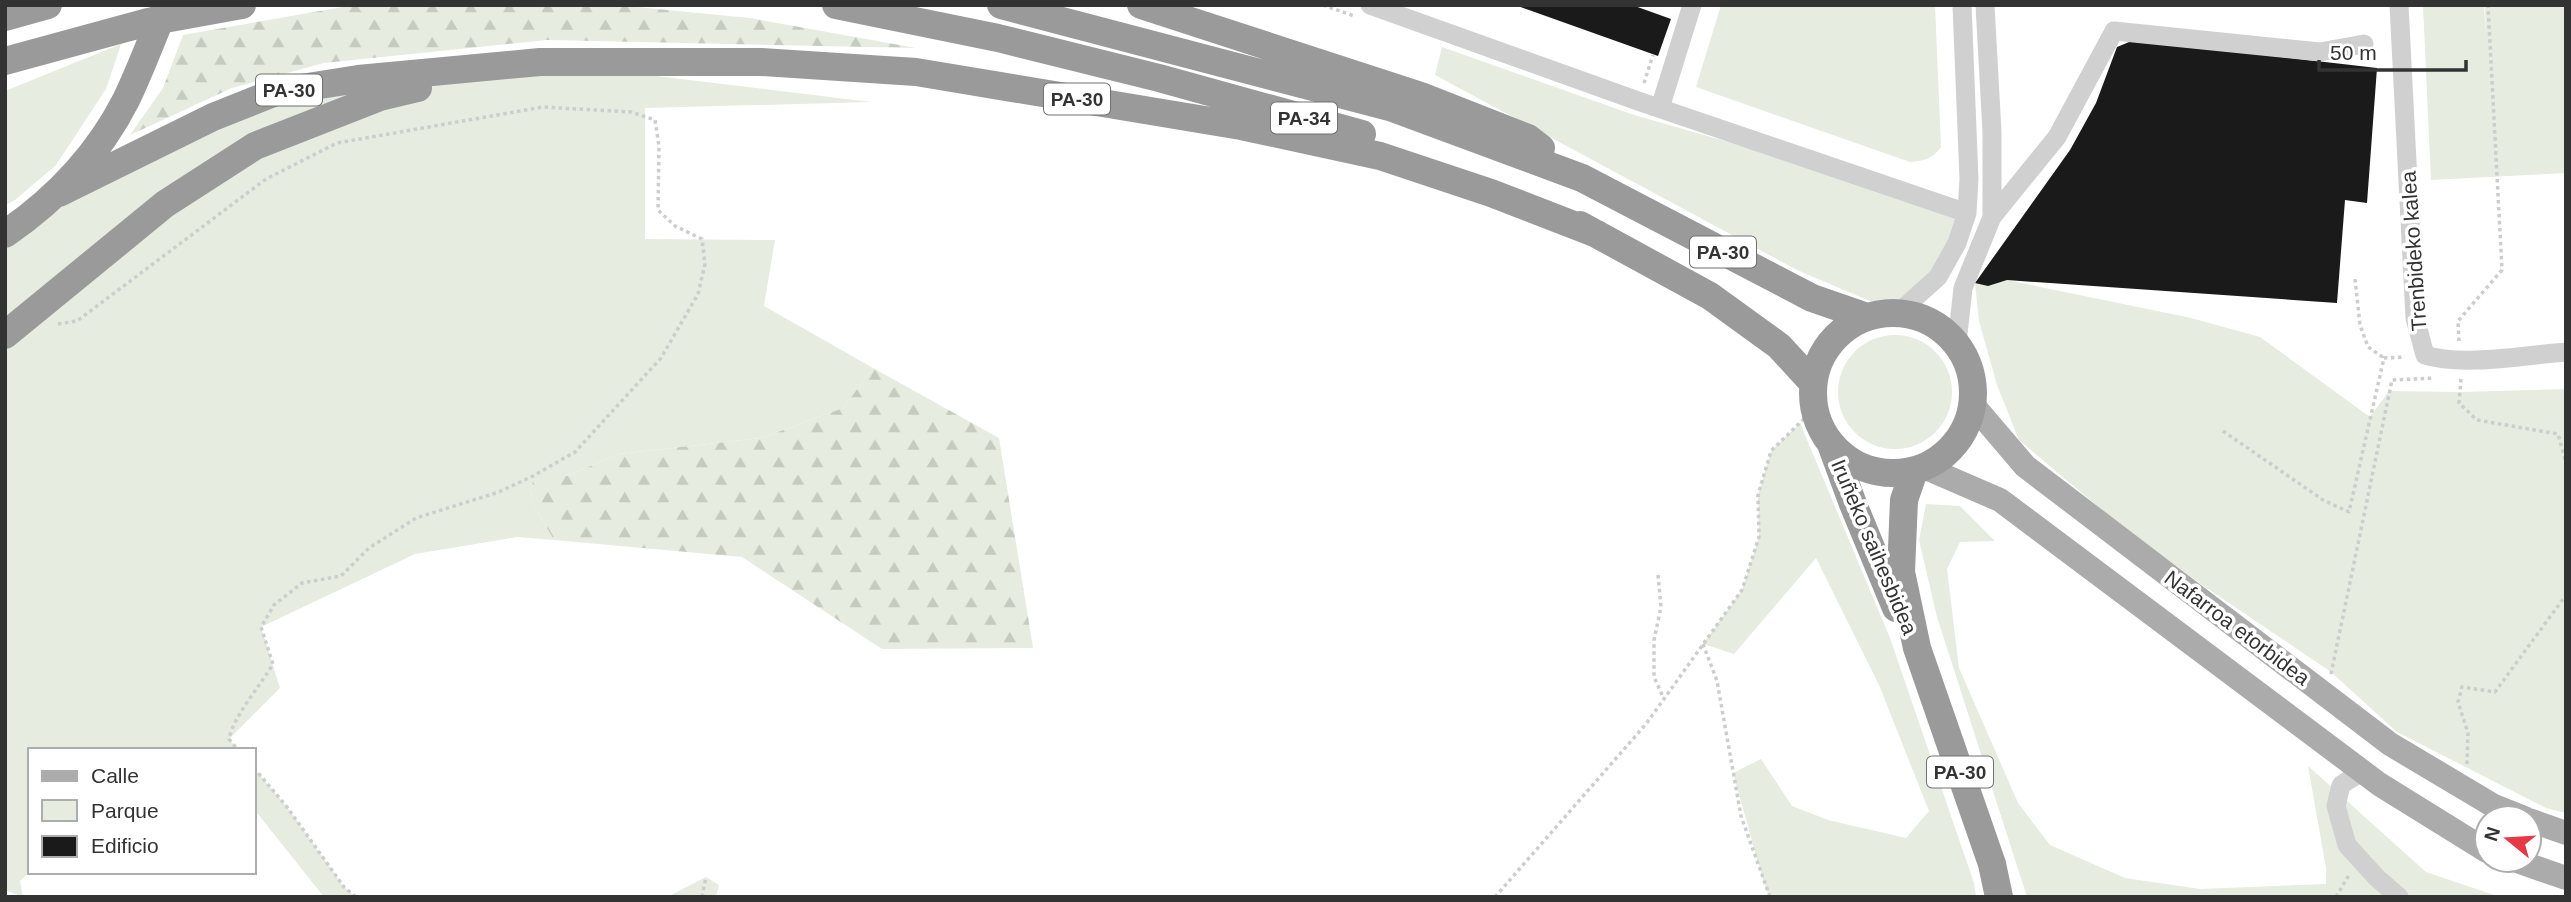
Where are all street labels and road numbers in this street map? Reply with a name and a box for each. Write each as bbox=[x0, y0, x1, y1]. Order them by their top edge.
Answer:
road number: PA-30 bbox=[256, 74, 322, 106]
road number: PA-30 bbox=[1044, 83, 1110, 114]
road number: PA-34 bbox=[1271, 102, 1337, 134]
street label: Trenbideko kalea bbox=[2396, 170, 2431, 332]
road number: PA-30 bbox=[1690, 236, 1756, 268]
street label: Iruñeko saihesbidea bbox=[1827, 456, 1922, 638]
street label: Nafarroa etorbidea bbox=[2160, 566, 2314, 690]
road number: PA-30 bbox=[1927, 757, 1993, 788]

